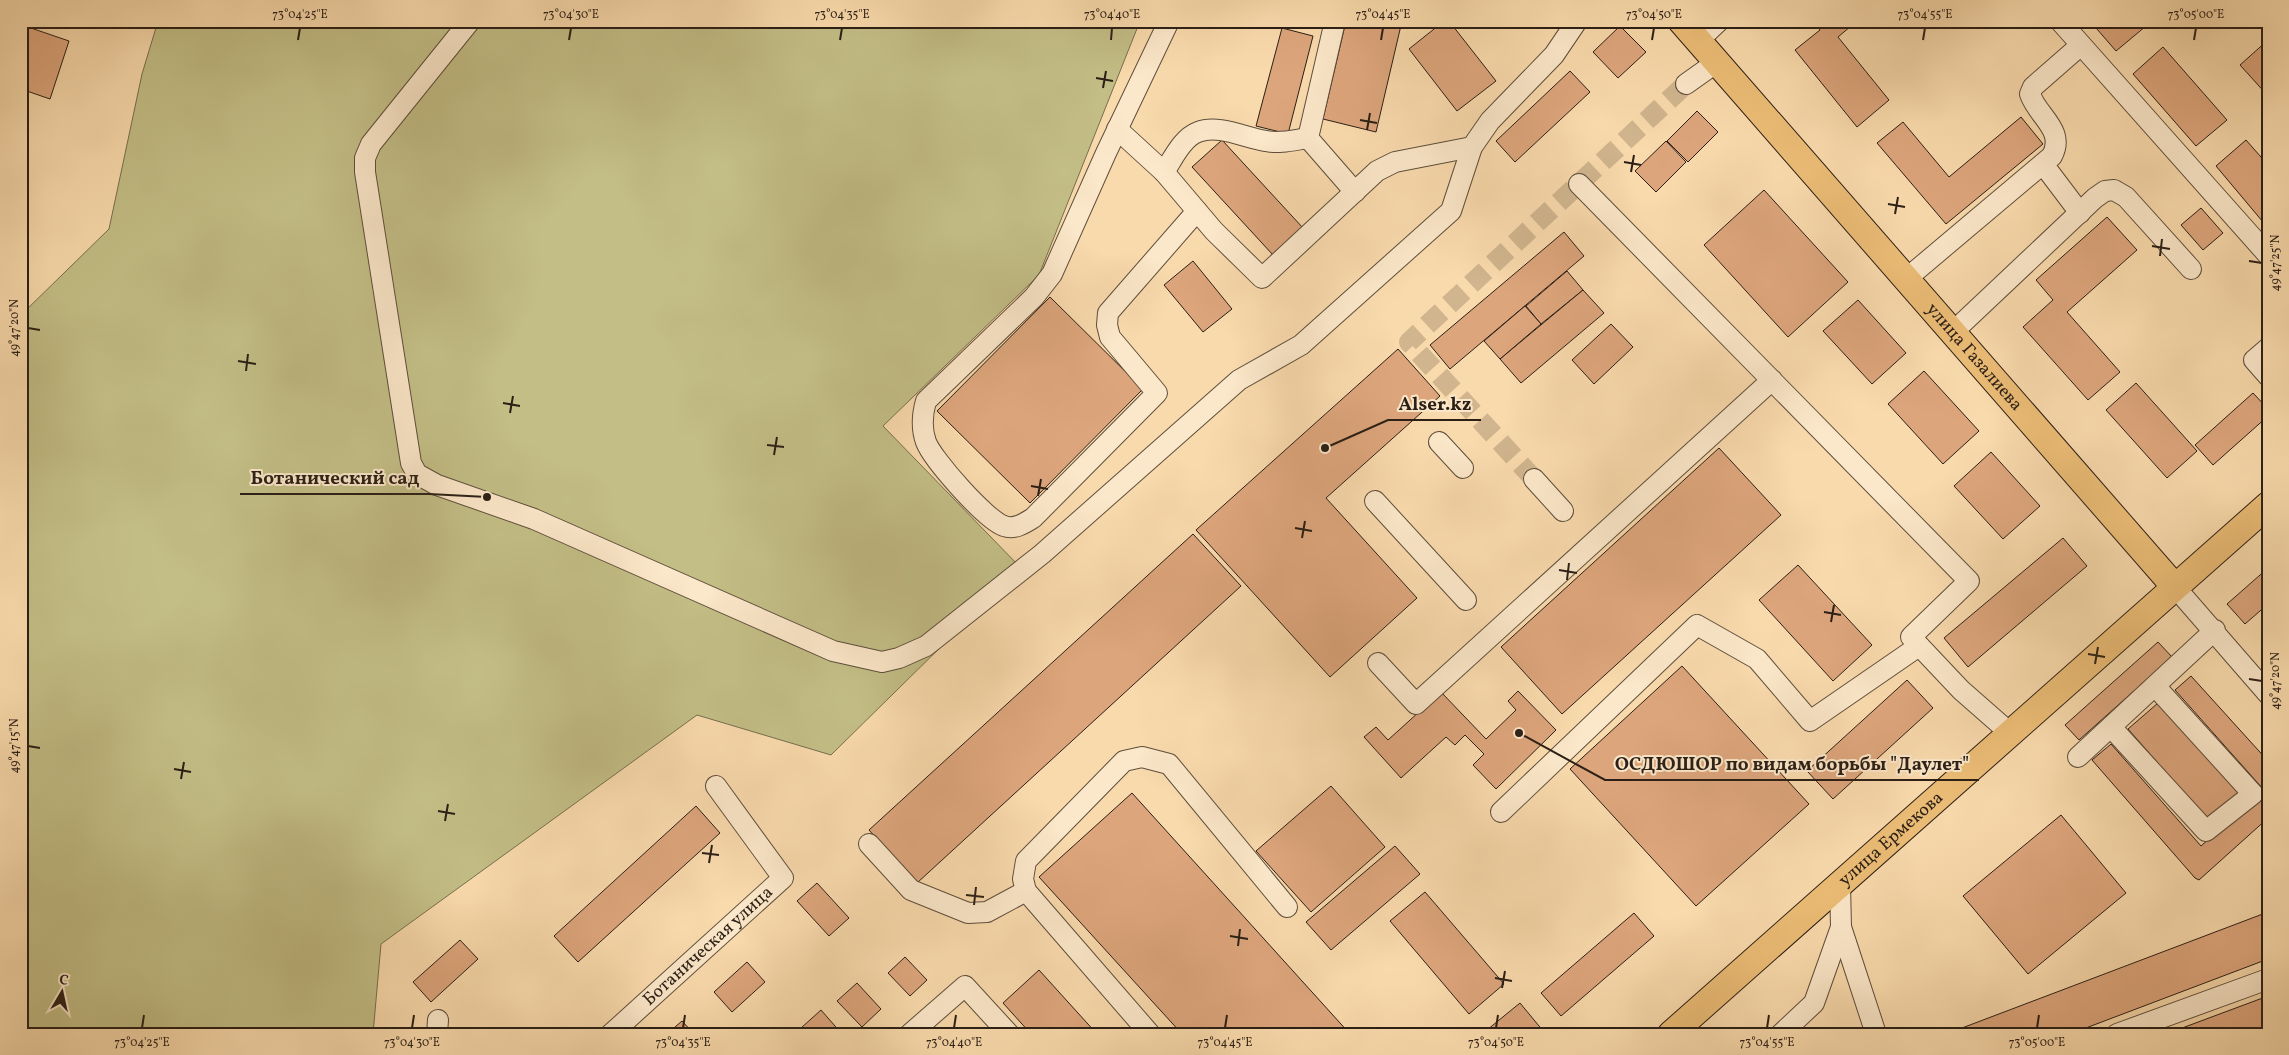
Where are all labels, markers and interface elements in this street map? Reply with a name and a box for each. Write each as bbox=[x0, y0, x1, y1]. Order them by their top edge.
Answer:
text: 73°04'25"E bbox=[272, 7, 328, 23]
text: 73°04'30"E bbox=[543, 7, 599, 23]
text: 73°04'35"E bbox=[814, 7, 870, 23]
text: 73°04'40"E bbox=[1084, 7, 1140, 23]
text: 73°04'45"E bbox=[1356, 7, 1410, 23]
text: 73°04'50"E bbox=[1626, 7, 1682, 23]
text: 73°04'55"E bbox=[1898, 7, 1952, 23]
text: 73°05'00"E bbox=[2168, 7, 2224, 23]
text: 49°47'25"N bbox=[2268, 235, 2284, 291]
street label: улица Газалиева bbox=[1920, 298, 2028, 416]
text: 49°47'20"N bbox=[7, 299, 23, 357]
callout: Alser.kz bbox=[1388, 386, 1481, 420]
text: Alser.kz bbox=[1398, 392, 1472, 418]
callout: Ботанический сад bbox=[240, 460, 429, 494]
text: Ботанический сад bbox=[251, 466, 420, 492]
text: 49°47'20"N bbox=[2268, 652, 2284, 710]
text: 49°47'15"N bbox=[7, 718, 23, 774]
callout: ОСДЮШОР по видам борьбы "Даулет" bbox=[1605, 746, 1979, 780]
text: ОСДЮШОР по видам борьбы "Даулет" bbox=[1615, 752, 1969, 778]
street label: улица Ермекова bbox=[1833, 786, 1949, 892]
street label: Ботаническая улица bbox=[637, 880, 779, 1012]
north arrow bbox=[38, 968, 88, 1018]
text: С bbox=[58, 971, 70, 991]
text: 73°04'25"E bbox=[114, 1035, 170, 1051]
text: 73°04'30"E bbox=[384, 1035, 440, 1051]
text: 73°04'35"E bbox=[655, 1035, 711, 1051]
text: 73°04'40"E bbox=[926, 1035, 982, 1051]
text: 73°04'45"E bbox=[1198, 1035, 1252, 1051]
text: 73°04'50"E bbox=[1468, 1035, 1524, 1051]
text: 73°04'55"E bbox=[1740, 1035, 1794, 1051]
text: 73°05'00"E bbox=[2009, 1035, 2065, 1051]

